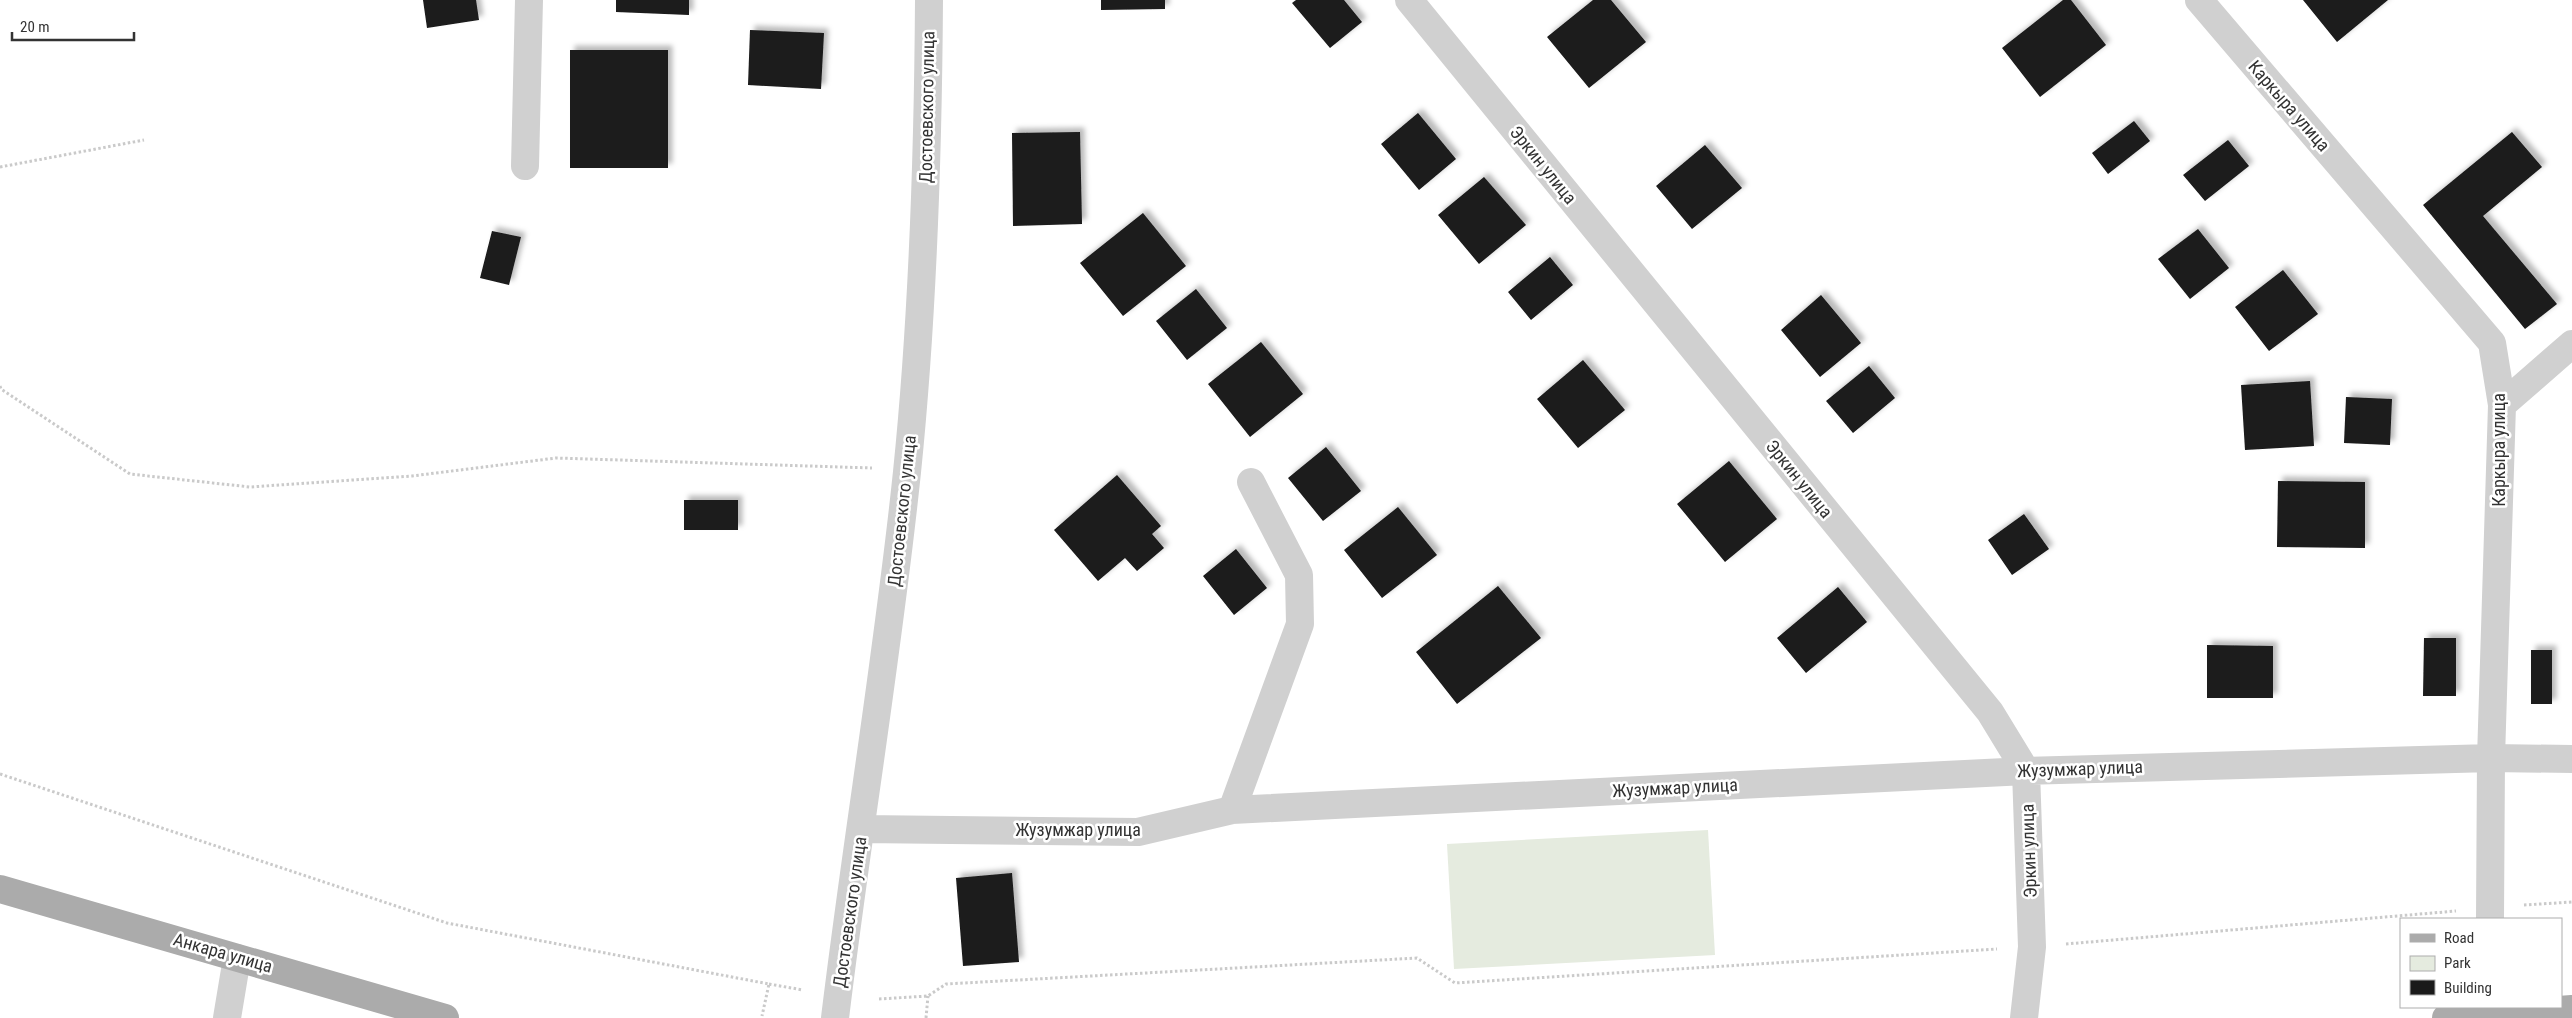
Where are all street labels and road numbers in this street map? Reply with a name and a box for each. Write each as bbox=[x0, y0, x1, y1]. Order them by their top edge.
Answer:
street label: Достоевского улица bbox=[915, 31, 938, 183]
street label: Каркыра улица bbox=[2244, 56, 2335, 155]
street label: Эркин улица bbox=[1506, 121, 1581, 208]
street label: Каркыра улица bbox=[2488, 393, 2509, 507]
street label: Достоевского улица bbox=[883, 434, 920, 588]
street label: Эркин улица bbox=[1762, 435, 1837, 522]
street label: Жузумжар улица bbox=[2017, 756, 2143, 781]
street label: Жузумжар улица bbox=[1612, 774, 1738, 801]
street label: Эркин улица bbox=[2016, 804, 2041, 898]
street label: Жузумжар улица bbox=[1015, 819, 1141, 840]
street label: Достоевского улица bbox=[829, 835, 870, 989]
street label: Анкара улица bbox=[171, 928, 275, 977]

